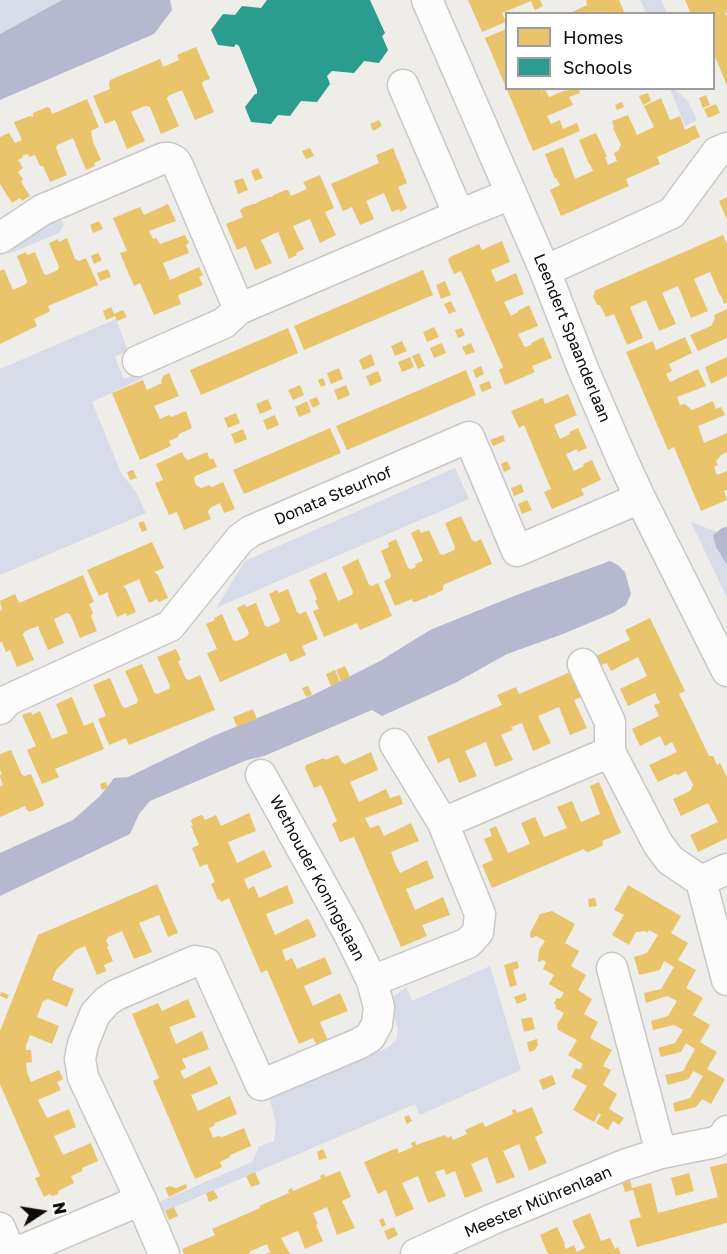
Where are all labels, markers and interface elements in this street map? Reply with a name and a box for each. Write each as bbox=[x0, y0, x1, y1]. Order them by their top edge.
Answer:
legend bbox=[505, 12, 715, 90]
text: Homes bbox=[563, 26, 623, 48]
text: Schools bbox=[563, 56, 632, 78]
street label: Leendert Spaanderlaan bbox=[529, 251, 615, 425]
street label: Donata Steurhof bbox=[271, 463, 395, 529]
street label: Wethouder Koningslaan bbox=[265, 792, 369, 964]
street label: Meester Mührenlaan bbox=[461, 1162, 615, 1242]
north arrow bbox=[12, 1182, 72, 1242]
text: N bbox=[49, 1200, 71, 1216]

